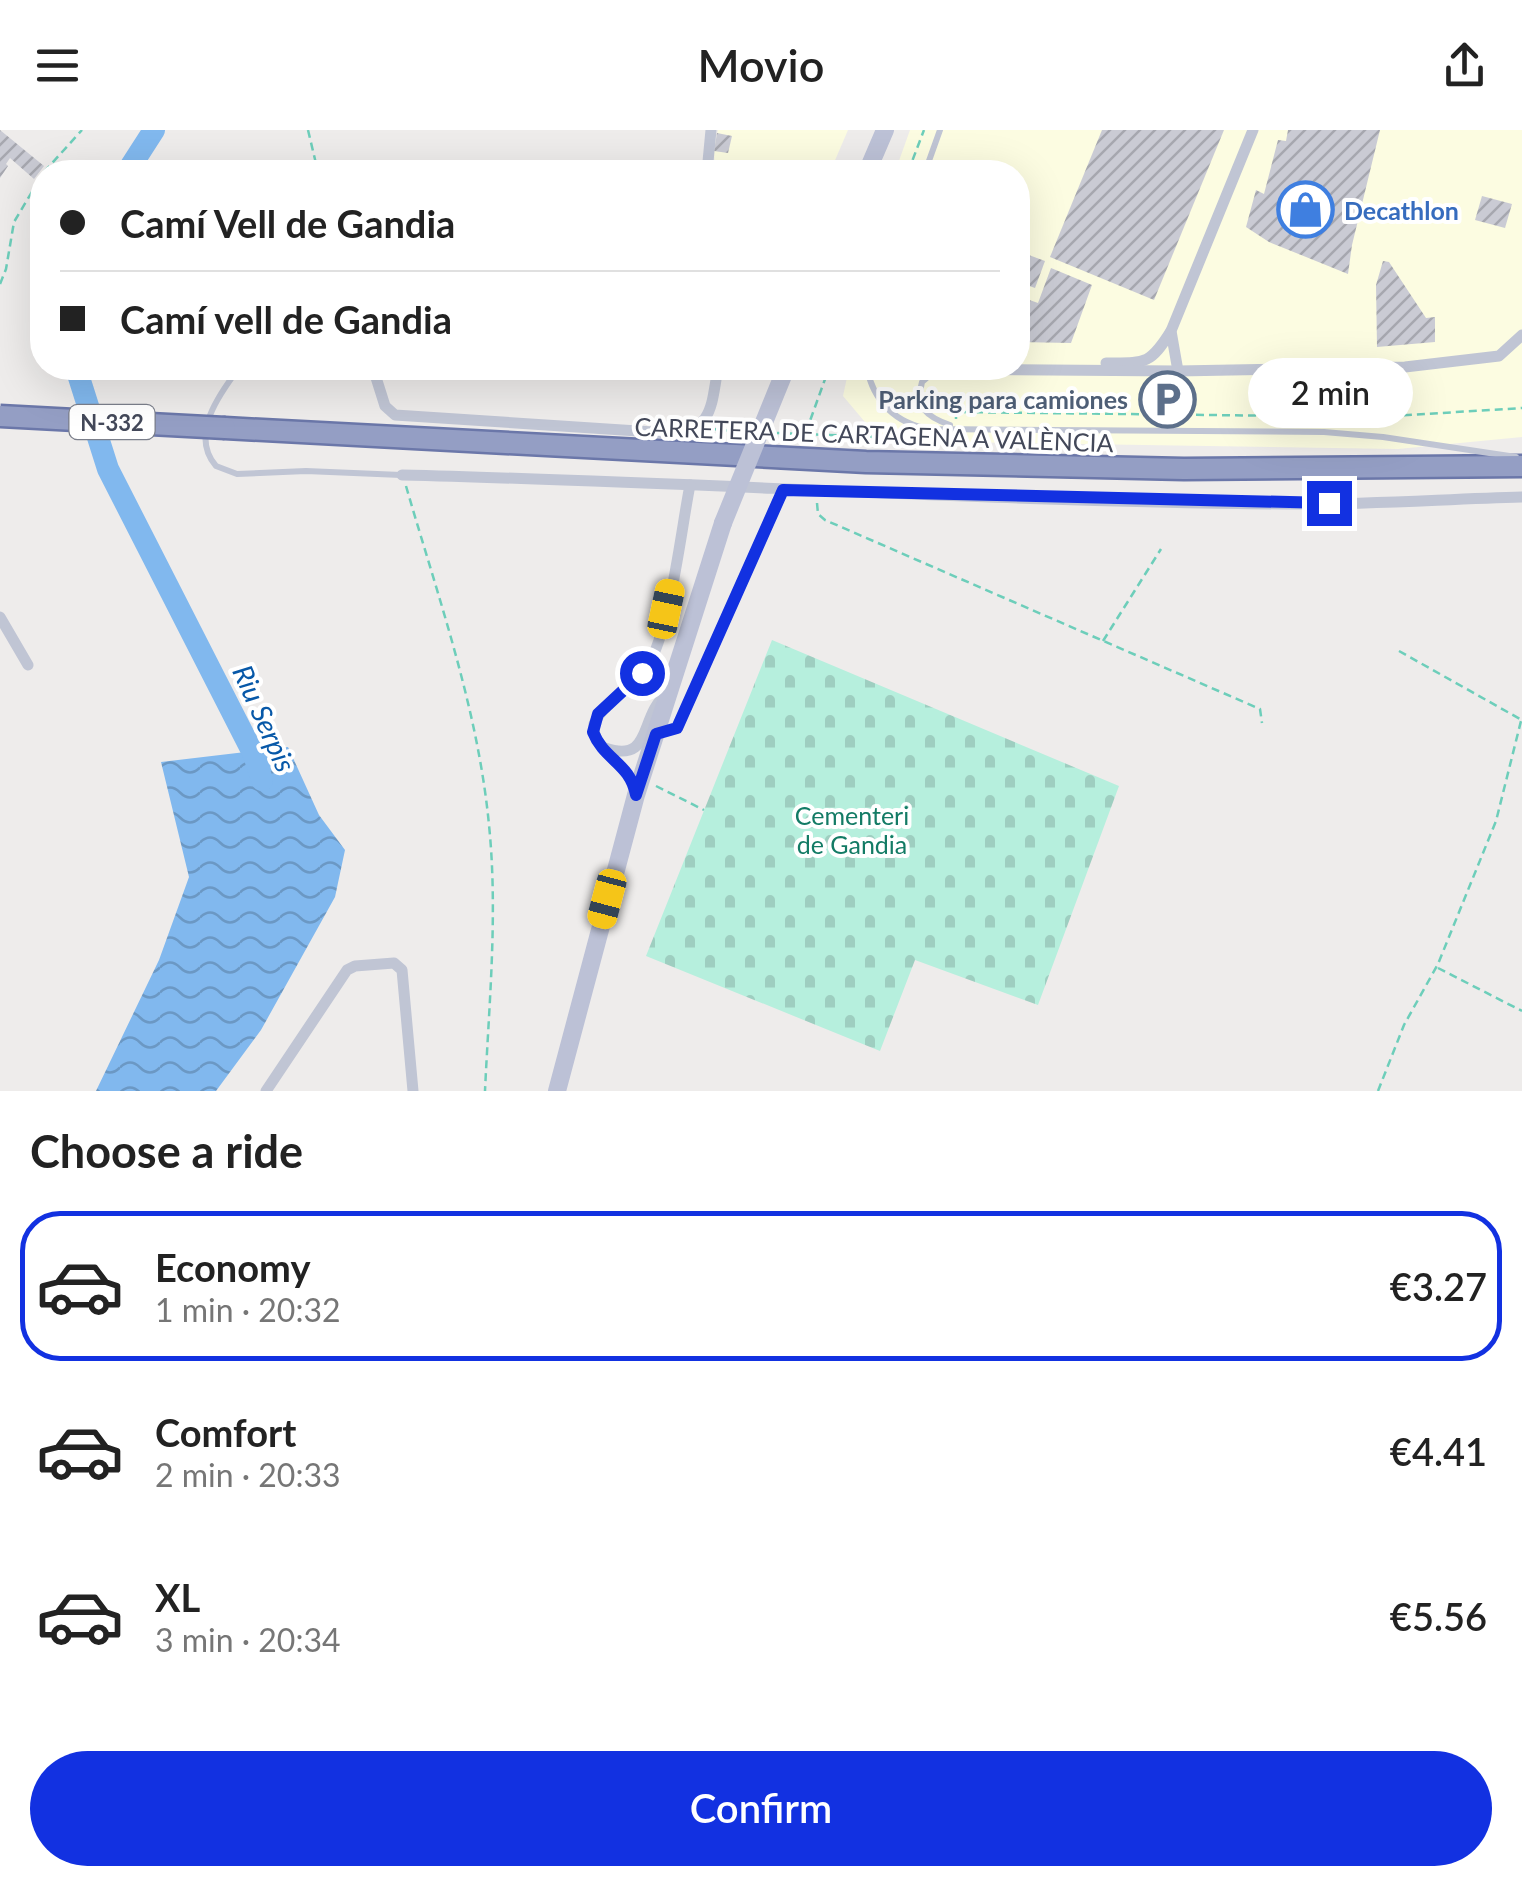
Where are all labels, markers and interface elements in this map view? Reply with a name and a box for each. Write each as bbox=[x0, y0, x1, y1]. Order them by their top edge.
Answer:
icon: menu bbox=[30, 38, 85, 93]
text: Movio bbox=[698, 38, 824, 92]
icon: share bbox=[1437, 38, 1492, 93]
shop icon: Decathlon bbox=[1275, 180, 1335, 240]
place label: Decathlon bbox=[1344, 195, 1459, 225]
text: Camí Vell de Gandia bbox=[120, 200, 455, 246]
text: Camí vell de Gandia bbox=[120, 296, 452, 342]
callout: 2 min bbox=[1246, 358, 1412, 428]
parking icon: Parking para camiones bbox=[1137, 369, 1197, 429]
text: 2 min bbox=[1291, 373, 1370, 412]
place label: Parking para camiones bbox=[878, 384, 1128, 414]
road number: N-332 bbox=[70, 405, 154, 439]
street label: CARRETERA DE CARTAGENA A VALÈNCIA bbox=[634, 411, 1114, 457]
route end bbox=[1307, 481, 1352, 526]
car bbox=[645, 577, 687, 641]
route start bbox=[620, 651, 665, 696]
water label: Riu Serpis bbox=[226, 659, 304, 777]
park label: Cementeri de Gandia bbox=[795, 800, 909, 859]
car bbox=[585, 866, 629, 932]
text: Choose a ride bbox=[30, 1124, 303, 1178]
icon: car bbox=[35, 1241, 125, 1331]
text: Economy bbox=[155, 1244, 310, 1290]
text: €3.27 bbox=[1390, 1263, 1487, 1309]
text: 1 min · 20:32 bbox=[155, 1290, 341, 1329]
icon: car bbox=[35, 1406, 125, 1496]
text: Comfort bbox=[155, 1409, 296, 1455]
text: €4.41 bbox=[1390, 1428, 1487, 1474]
text: 2 min · 20:33 bbox=[155, 1455, 341, 1494]
icon: car bbox=[35, 1571, 125, 1661]
text: XL bbox=[155, 1574, 200, 1620]
text: €5.56 bbox=[1390, 1593, 1487, 1639]
text: 3 min · 20:34 bbox=[155, 1620, 341, 1659]
button: Confirm bbox=[30, 1751, 1492, 1866]

